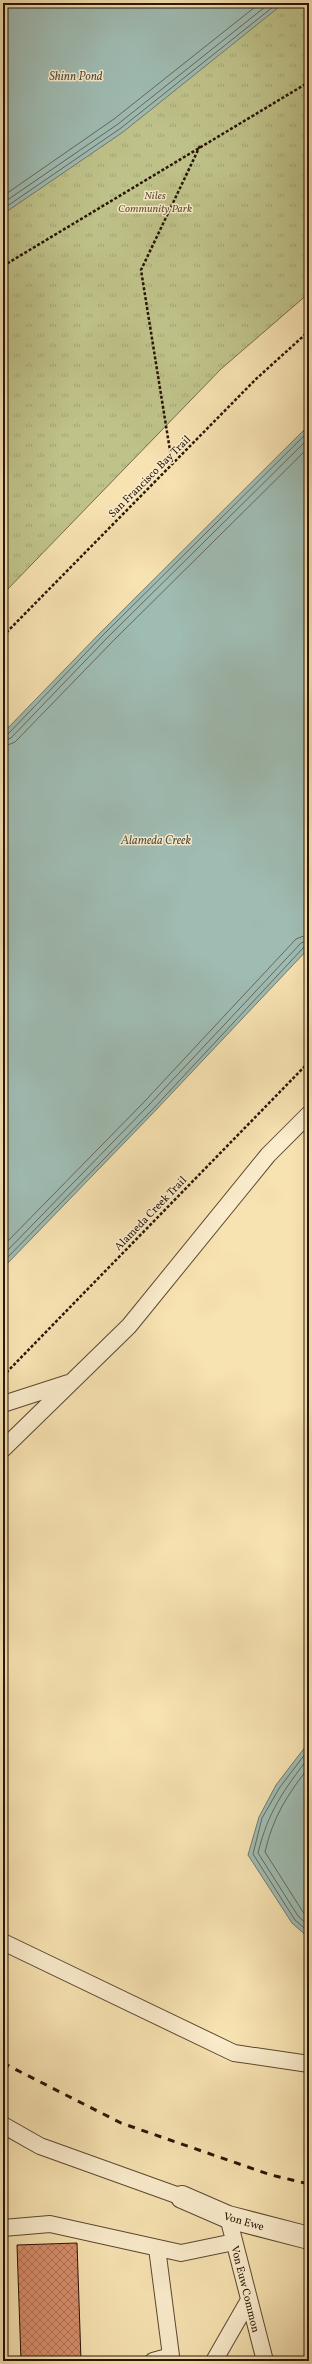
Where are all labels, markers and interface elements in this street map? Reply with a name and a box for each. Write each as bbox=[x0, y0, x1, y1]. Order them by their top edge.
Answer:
water label: Shinn Pond bbox=[49, 69, 103, 85]
park label: Niles Community Park bbox=[118, 189, 192, 217]
street label: San Francisco Bay Trail bbox=[106, 433, 195, 522]
water label: Alameda Creek bbox=[120, 833, 191, 849]
street label: Alameda Creek Trail bbox=[112, 1174, 191, 1255]
street label: Von Ewe bbox=[222, 2210, 266, 2235]
street label: Von Euw Common bbox=[227, 2244, 263, 2335]

